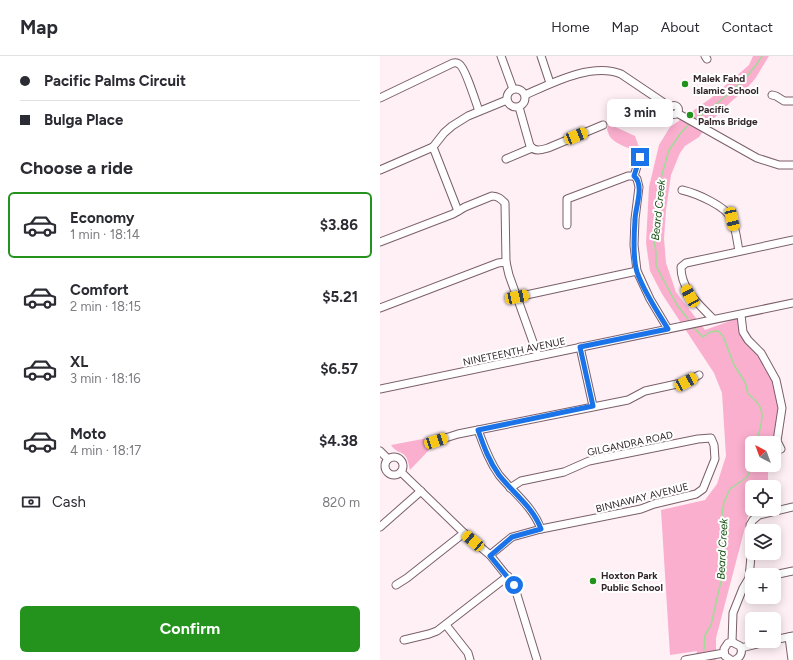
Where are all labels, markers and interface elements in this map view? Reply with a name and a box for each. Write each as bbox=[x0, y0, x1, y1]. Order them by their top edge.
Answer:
text: Map bbox=[20, 16, 58, 39]
text: Home bbox=[551, 19, 590, 36]
text: Map bbox=[612, 19, 639, 36]
text: About bbox=[661, 19, 700, 36]
text: Contact bbox=[722, 19, 773, 36]
text: Pacific Palms Circuit bbox=[44, 72, 186, 90]
place label: Malek Fahd Islamic School bbox=[693, 72, 759, 97]
marker: Malek Fahd Islamic School bbox=[680, 79, 690, 89]
callout: 3 min bbox=[607, 99, 673, 127]
place label: Pacific Palms Bridge bbox=[698, 103, 758, 128]
text: 3 min bbox=[624, 105, 656, 120]
marker: Pacific Palms Bridge bbox=[685, 110, 695, 120]
text: Bulga Place bbox=[44, 111, 123, 129]
car bbox=[563, 126, 589, 146]
route end bbox=[631, 148, 649, 166]
text: Choose a ride bbox=[20, 157, 133, 179]
water label: Beard Creek bbox=[649, 178, 668, 241]
car bbox=[723, 206, 741, 232]
icon: car bbox=[22, 207, 58, 243]
text: Economy bbox=[70, 209, 135, 227]
text: $3.86 bbox=[320, 216, 358, 234]
text: 1 min · 18:14 bbox=[70, 227, 140, 242]
icon: car bbox=[22, 279, 58, 315]
text: Comfort bbox=[70, 281, 129, 299]
car bbox=[679, 283, 701, 309]
text: $5.21 bbox=[322, 288, 358, 306]
car bbox=[504, 289, 530, 305]
text: 2 min · 18:15 bbox=[70, 299, 141, 314]
street label: NINETEENTH AVENUE bbox=[462, 334, 567, 369]
icon: car bbox=[22, 351, 58, 387]
text: XL bbox=[70, 353, 88, 371]
text: $6.57 bbox=[320, 360, 358, 378]
text: 3 min · 18:16 bbox=[70, 371, 141, 386]
car bbox=[673, 371, 699, 393]
icon: car bbox=[22, 423, 58, 459]
text: Moto bbox=[70, 425, 106, 443]
street label: GILGANDRA ROAD bbox=[586, 428, 674, 459]
text: $4.38 bbox=[319, 432, 358, 450]
car bbox=[423, 432, 449, 450]
north arrow bbox=[745, 436, 781, 472]
map controls bbox=[745, 436, 781, 648]
text: 4 min · 18:17 bbox=[70, 443, 141, 458]
street label: BINNAWAY AVENUE bbox=[594, 480, 690, 515]
button: locate bbox=[745, 480, 781, 516]
icon: cash bbox=[20, 491, 42, 513]
text: Cash bbox=[52, 493, 86, 511]
text: 820 m bbox=[322, 495, 360, 510]
water label: Beard Creek bbox=[714, 517, 731, 580]
button: layers bbox=[745, 524, 781, 560]
car bbox=[460, 529, 486, 553]
button: + bbox=[745, 568, 781, 604]
place label: Hoxton Park Public School bbox=[601, 569, 663, 594]
route start bbox=[505, 576, 523, 594]
marker: Hoxton Park Public School bbox=[588, 576, 598, 586]
button: Confirm bbox=[20, 606, 360, 652]
button: − bbox=[745, 612, 781, 648]

